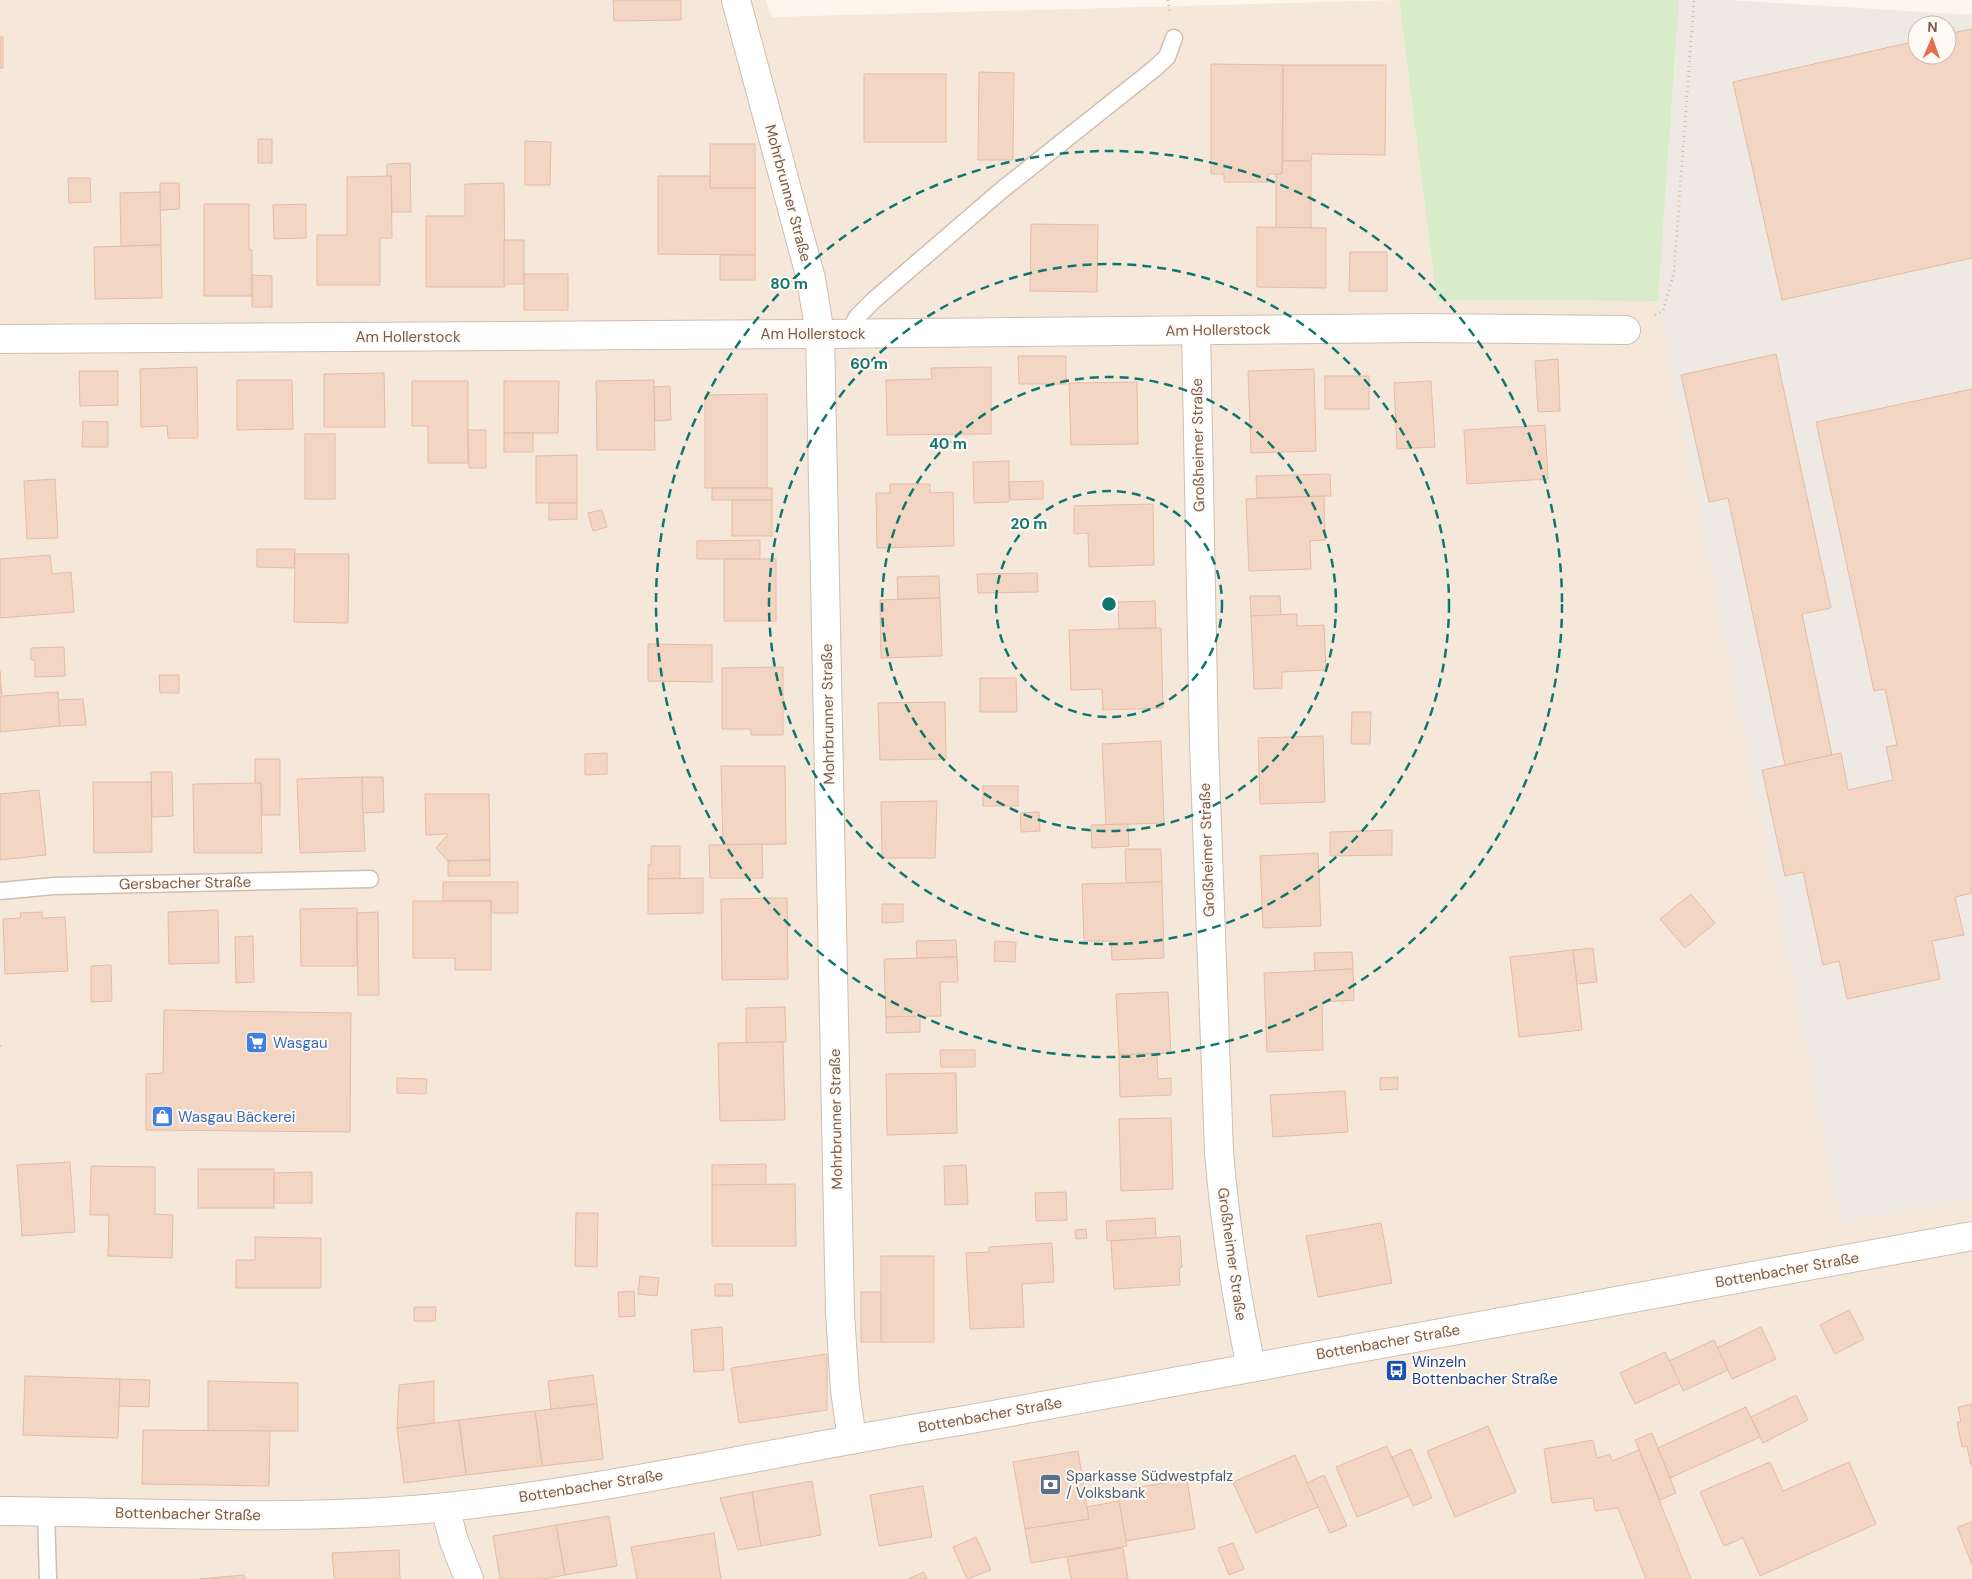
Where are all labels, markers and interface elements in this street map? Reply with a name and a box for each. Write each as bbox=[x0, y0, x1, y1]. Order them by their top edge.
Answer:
north arrow bbox=[1907, 15, 1957, 65]
text: N bbox=[1927, 18, 1938, 36]
street label: Mohrbrunner Straße bbox=[760, 122, 816, 264]
text: 80 m bbox=[770, 274, 808, 294]
street label: Am Hollerstock bbox=[1165, 319, 1271, 341]
street label: Am Hollerstock bbox=[760, 324, 866, 344]
street label: Am Hollerstock bbox=[355, 327, 461, 347]
text: 60 m bbox=[850, 354, 888, 374]
street label: Großheimer Straße bbox=[1187, 378, 1209, 512]
text: 40 m bbox=[929, 434, 967, 454]
text: 20 m bbox=[1011, 514, 1047, 534]
centre of rings bbox=[1100, 595, 1118, 613]
street label: Mohrbrunner Straße bbox=[817, 643, 839, 785]
street label: Großheimer Straße bbox=[1195, 783, 1219, 917]
street label: Gersbacher Straße bbox=[119, 872, 251, 894]
supermarket icon: Wasgau bbox=[245, 1031, 269, 1055]
place label: Wasgau bbox=[273, 1033, 328, 1053]
street label: Mohrbrunner Straße bbox=[825, 1048, 847, 1190]
shop icon: Wasgau Bäckerei bbox=[150, 1105, 174, 1129]
place label: Wasgau Bäckerei bbox=[178, 1107, 295, 1127]
street label: Großheimer Straße bbox=[1213, 1186, 1251, 1322]
street label: Bottenbacher Straße bbox=[1714, 1248, 1860, 1292]
street label: Bottenbacher Straße bbox=[1315, 1320, 1461, 1364]
place label: Winzeln Bottenbacher Straße bbox=[1412, 1352, 1558, 1389]
bus stop icon: Winzeln Bottenbacher Straße bbox=[1384, 1359, 1408, 1383]
street label: Bottenbacher Straße bbox=[917, 1393, 1063, 1437]
street label: Bottenbacher Straße bbox=[518, 1465, 664, 1507]
place label: Sparkasse Südwestpfalz / Volksbank bbox=[1066, 1466, 1233, 1503]
bank icon: Sparkasse Südwestpfalz / Volksbank bbox=[1038, 1473, 1062, 1497]
street label: Bottenbacher Straße bbox=[115, 1503, 261, 1525]

